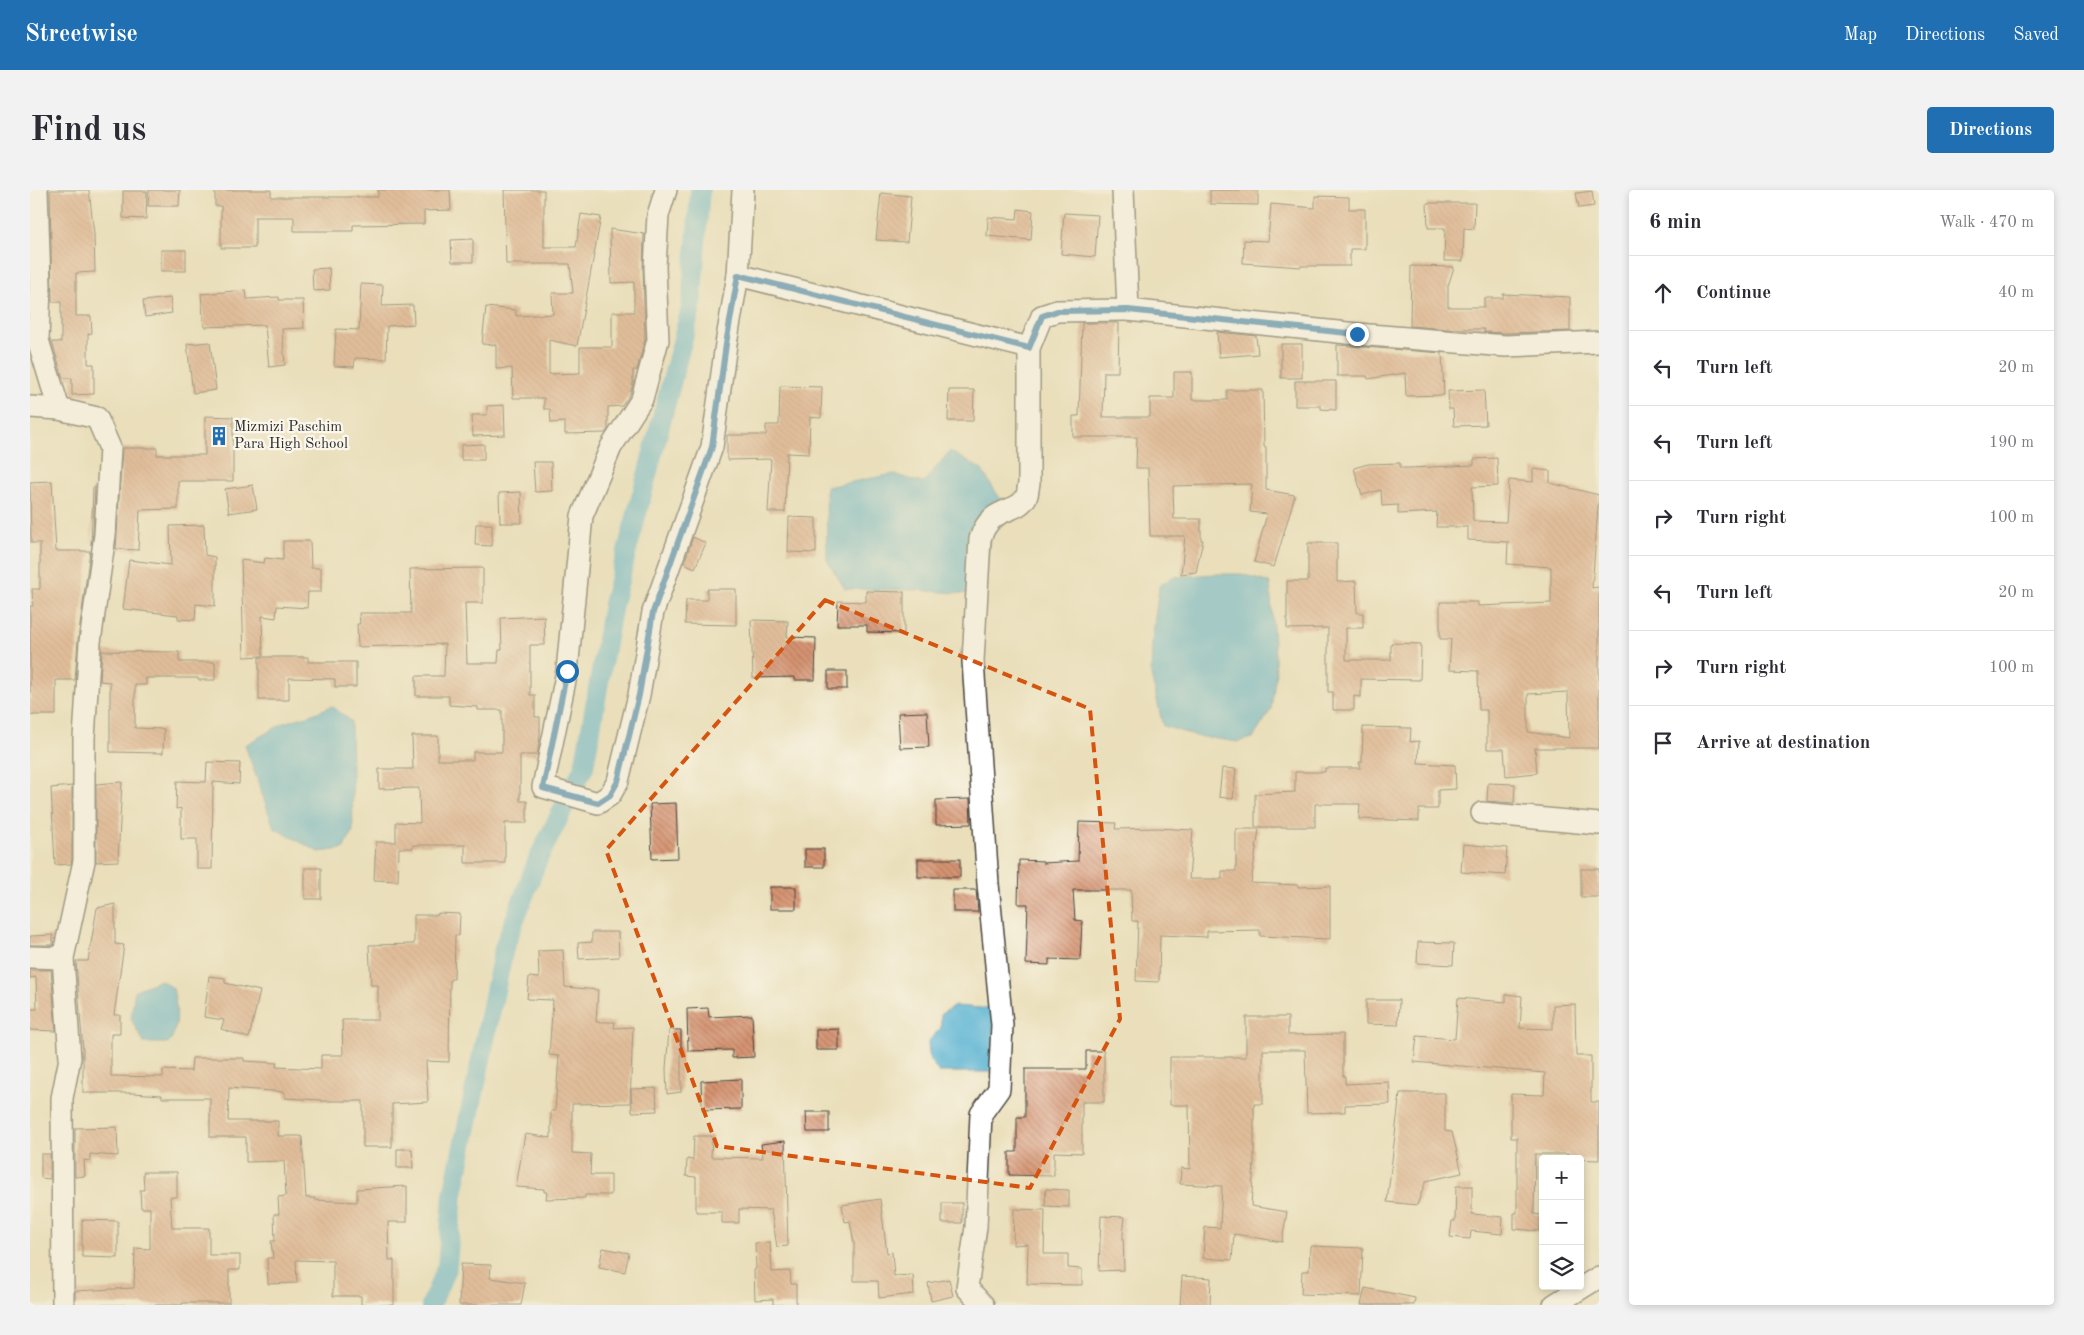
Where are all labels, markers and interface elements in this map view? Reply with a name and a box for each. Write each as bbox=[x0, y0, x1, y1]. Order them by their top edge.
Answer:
text: Streetwise bbox=[25, 23, 138, 47]
text: Map bbox=[1844, 26, 1877, 44]
text: Directions bbox=[1905, 26, 1985, 44]
text: Saved bbox=[2013, 26, 2059, 44]
button: Directions bbox=[1927, 107, 2054, 153]
text: Find us bbox=[30, 113, 146, 148]
text: 6 min bbox=[1649, 212, 1702, 233]
text: Walk · 470 m bbox=[1939, 215, 2034, 231]
icon: ahead bbox=[1649, 279, 1677, 307]
text: Continue bbox=[1696, 284, 1771, 303]
text: 40 m bbox=[1998, 285, 2034, 301]
route end bbox=[1346, 323, 1369, 346]
icon: left bbox=[1649, 354, 1677, 382]
text: Turn left bbox=[1696, 359, 1773, 378]
text: 20 m bbox=[1998, 360, 2034, 376]
place label: Mizmizi Paschim Para High School bbox=[234, 420, 348, 452]
building icon: Mizmizi Paschim Para High School bbox=[208, 425, 230, 447]
icon: left bbox=[1649, 429, 1677, 457]
text: Turn left bbox=[1696, 434, 1773, 453]
text: 190 m bbox=[1989, 435, 2034, 451]
icon: right bbox=[1649, 504, 1677, 532]
text: Turn right bbox=[1696, 509, 1786, 528]
text: 100 m bbox=[1989, 510, 2034, 526]
icon: left bbox=[1649, 579, 1677, 607]
text: Turn left bbox=[1696, 584, 1773, 603]
text: 20 m bbox=[1998, 585, 2034, 601]
icon: right bbox=[1649, 654, 1677, 682]
text: Turn right bbox=[1696, 659, 1786, 678]
route start bbox=[556, 660, 579, 683]
text: 100 m bbox=[1989, 660, 2034, 676]
icon: arrive bbox=[1649, 729, 1677, 757]
text: Arrive at destination bbox=[1696, 734, 1870, 753]
map controls bbox=[1539, 1155, 1584, 1290]
button: + bbox=[1539, 1155, 1584, 1200]
button: − bbox=[1539, 1200, 1584, 1245]
button: layers bbox=[1539, 1245, 1584, 1290]

